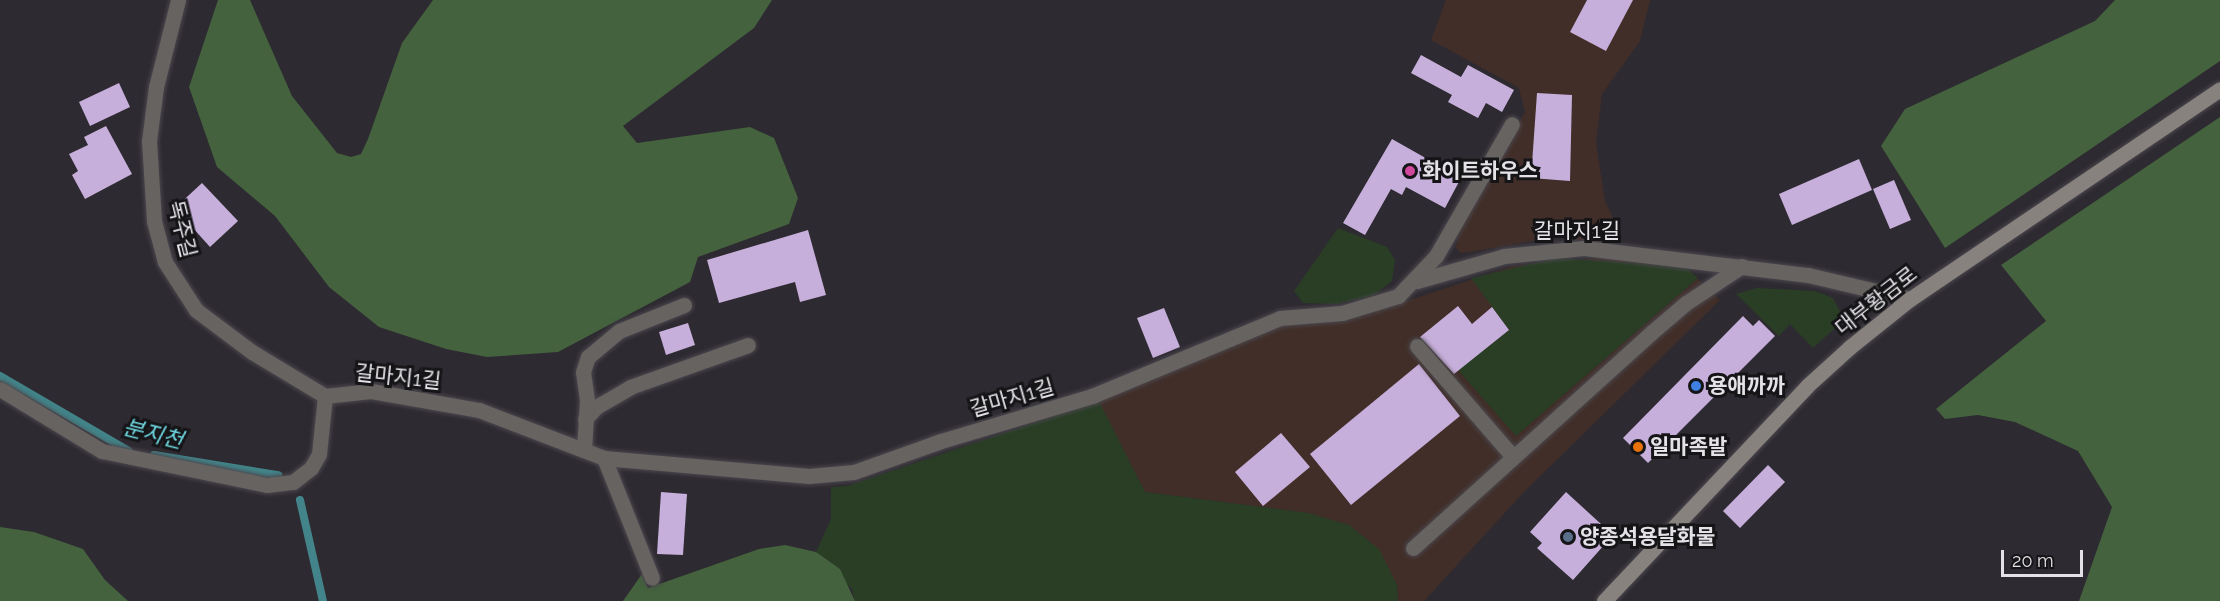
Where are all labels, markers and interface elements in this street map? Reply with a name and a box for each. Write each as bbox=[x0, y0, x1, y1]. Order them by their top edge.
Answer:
place label: 화이트하우스 bbox=[1422, 158, 1538, 184]
marker: 화이트하우스 bbox=[1403, 164, 1417, 178]
street label: 독주길 bbox=[163, 198, 201, 260]
street label: 갈마지1길 bbox=[1534, 218, 1620, 244]
street label: 대부황금로 bbox=[1830, 261, 1922, 341]
street label: 갈마지1길 bbox=[354, 360, 442, 394]
place label: 용애까까 bbox=[1708, 373, 1785, 399]
street label: 갈마지1길 bbox=[967, 374, 1057, 422]
marker: 용애까까 bbox=[1689, 379, 1703, 393]
water label: 분지천 bbox=[120, 414, 186, 454]
place label: 일마족발 bbox=[1650, 434, 1727, 460]
marker: 일마족발 bbox=[1631, 440, 1645, 454]
place label: 양종석용달화물 bbox=[1580, 524, 1715, 550]
marker: 양종석용달화물 bbox=[1561, 530, 1575, 544]
scale bar bbox=[2004, 538, 2086, 576]
text: 20 m bbox=[2012, 550, 2054, 571]

